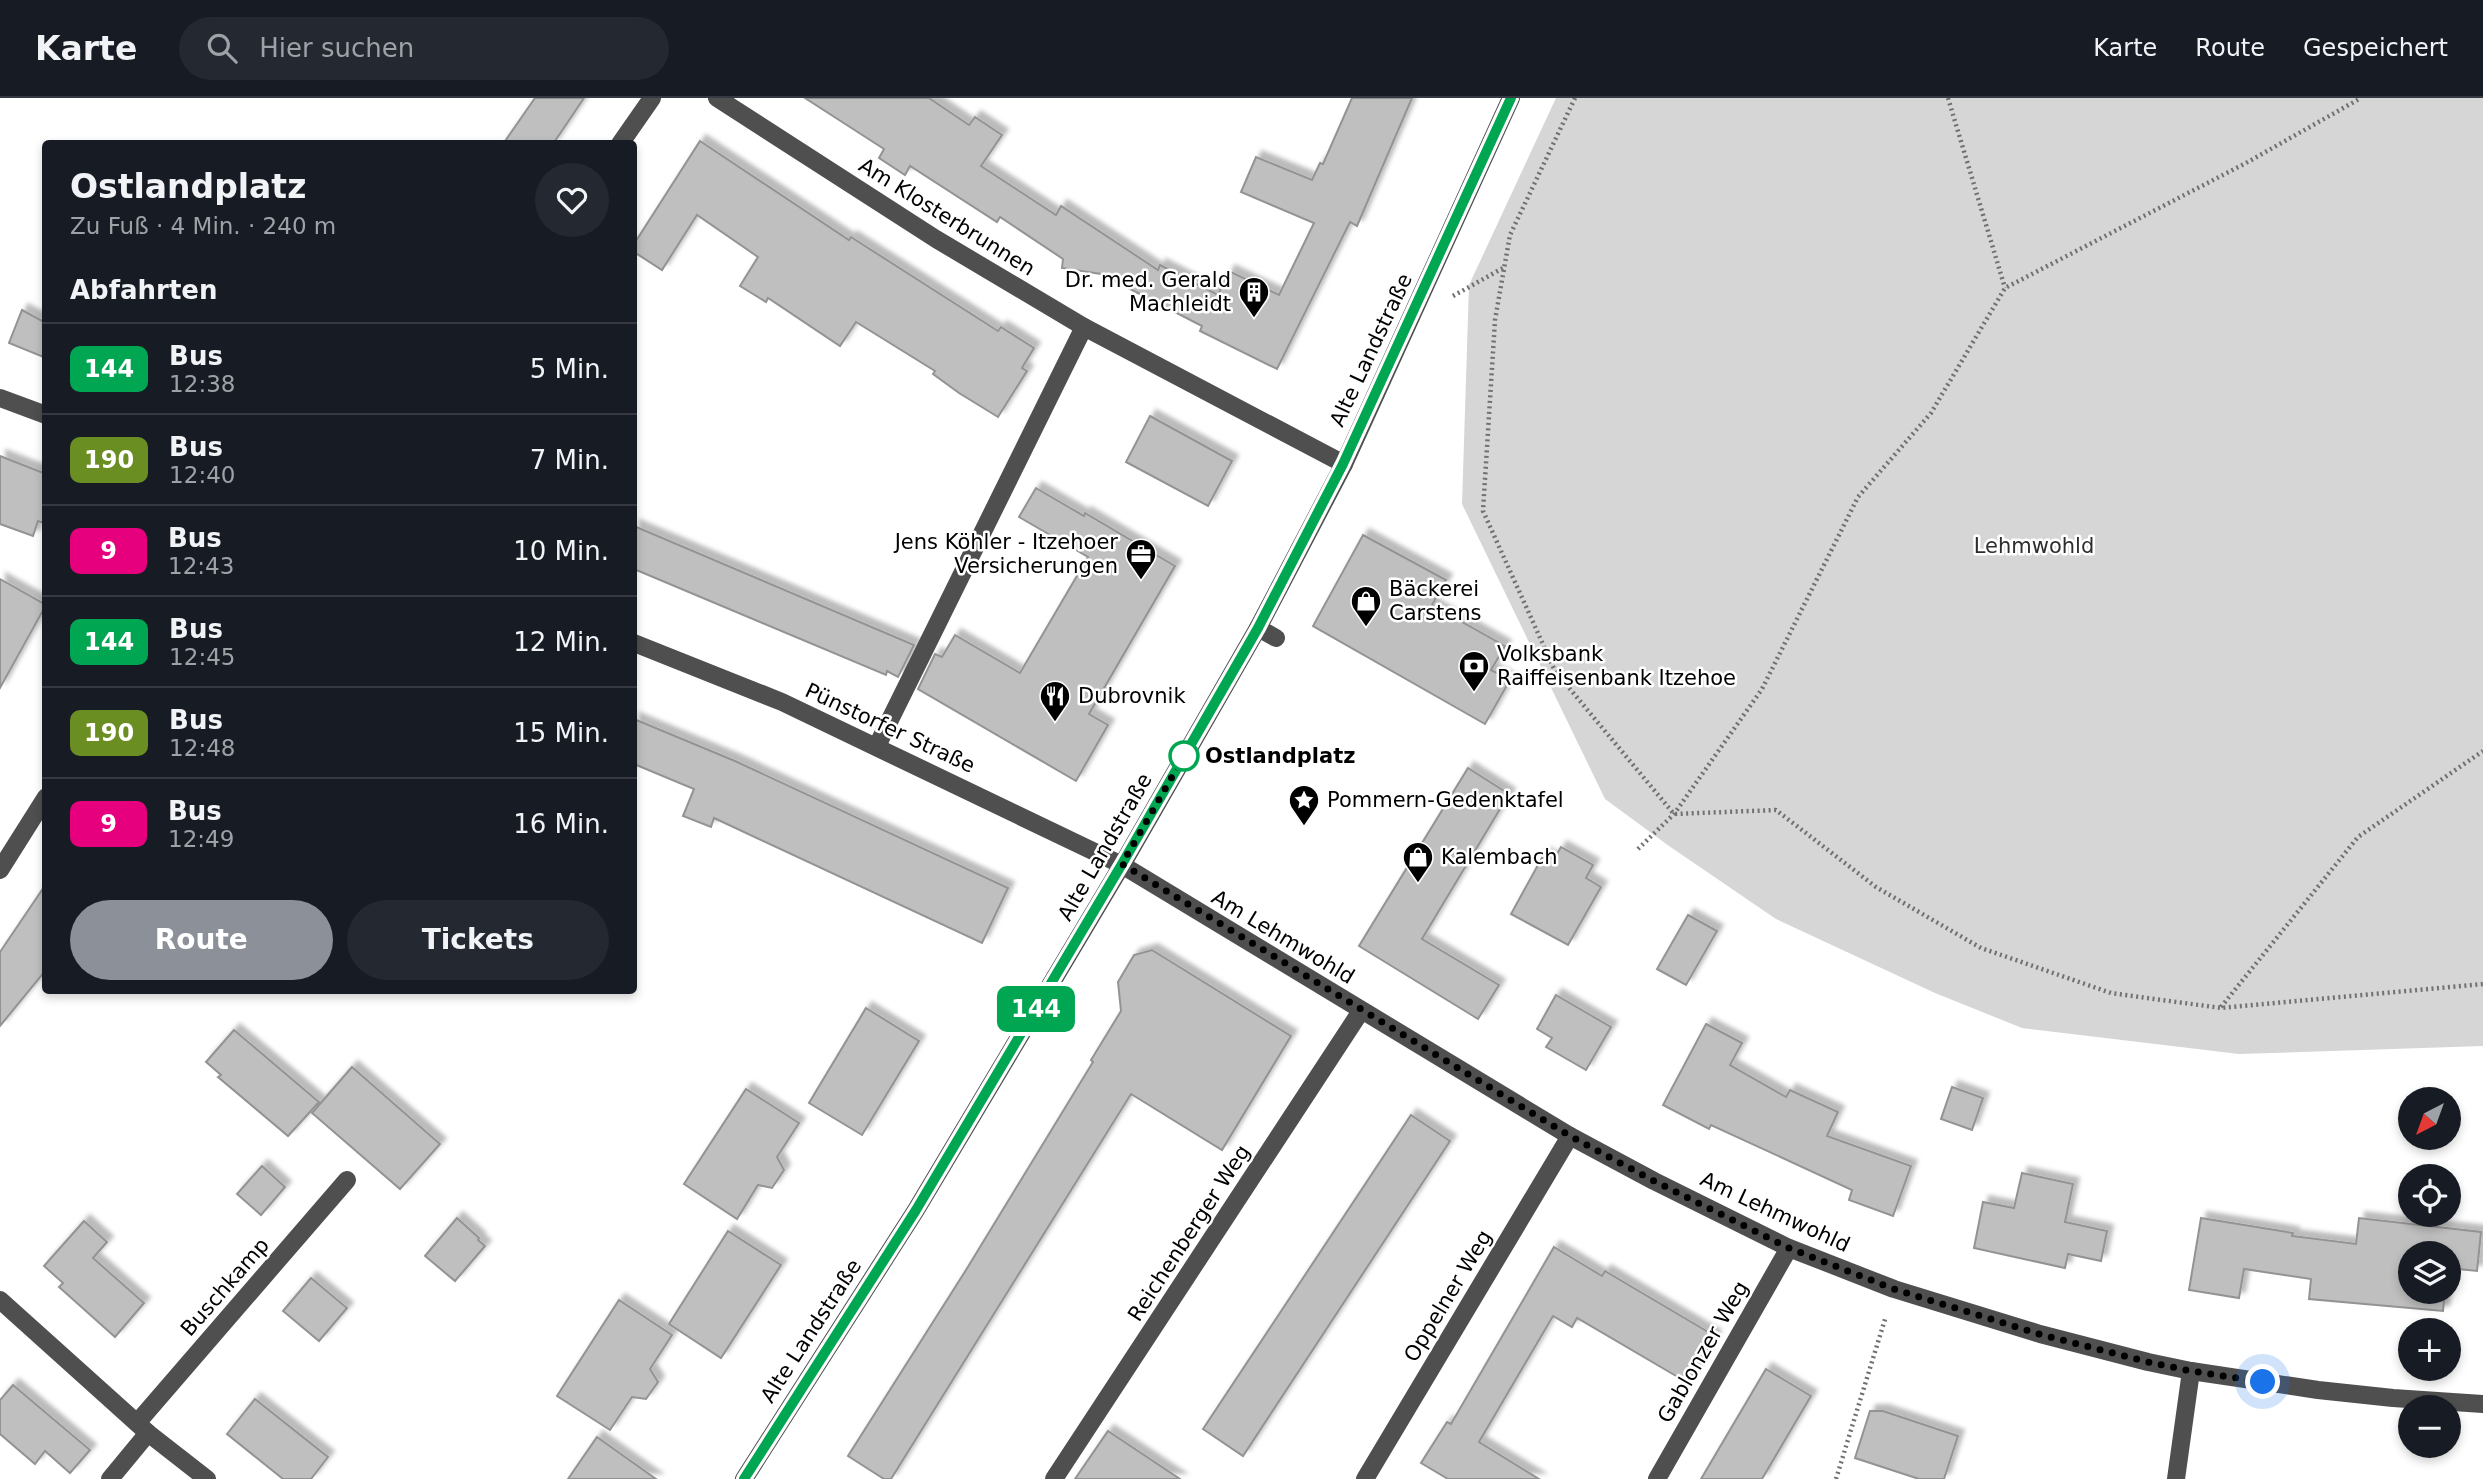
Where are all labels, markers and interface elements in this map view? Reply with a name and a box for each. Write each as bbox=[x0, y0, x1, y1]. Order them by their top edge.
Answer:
search box bbox=[179, 17, 669, 80]
text: Karte bbox=[35, 29, 137, 68]
icon: search bbox=[203, 29, 241, 67]
text: Hier suchen bbox=[259, 33, 414, 63]
text: Karte bbox=[2093, 34, 2157, 62]
text: Route bbox=[2195, 34, 2265, 62]
text: Gespeichert bbox=[2303, 34, 2448, 62]
street label: Am Klosterbrunnen bbox=[855, 153, 1039, 281]
button: heart bbox=[535, 163, 609, 237]
text: Ostlandplatz bbox=[70, 167, 306, 206]
text: Zu Fuß · 4 Min. · 240 m bbox=[70, 213, 336, 239]
place label: Dr. med. Gerald Machleidt bbox=[1065, 268, 1231, 316]
street label: Alte Landstraße bbox=[1325, 270, 1417, 430]
text: Abfahrten bbox=[70, 275, 218, 305]
building icon: Dr. med. Gerald Machleidt bbox=[1237, 275, 1271, 319]
text: Bus bbox=[169, 341, 223, 371]
text: 5 Min. bbox=[530, 354, 609, 384]
text: 144 bbox=[84, 355, 134, 383]
text: 12:38 bbox=[169, 371, 235, 397]
text: Bus bbox=[169, 432, 223, 462]
text: 7 Min. bbox=[530, 445, 609, 475]
text: 190 bbox=[84, 446, 134, 474]
text: 12:40 bbox=[169, 462, 235, 488]
text: Bus bbox=[168, 523, 222, 553]
place label: Jens Köhler - Itzehoer Versicherungen bbox=[893, 530, 1118, 578]
park label: Lehmwohld bbox=[1974, 534, 2094, 558]
text: 10 Min. bbox=[513, 536, 609, 566]
text: 9 bbox=[100, 537, 117, 565]
office icon: Jens Köhler - Itzehoer Versicherungen bbox=[1124, 537, 1158, 581]
text: 12:43 bbox=[168, 553, 234, 579]
place label: Bäckerei Carstens bbox=[1389, 577, 1482, 625]
shop icon: Bäckerei Carstens bbox=[1349, 584, 1383, 628]
text: Bus bbox=[169, 614, 223, 644]
text: 12 Min. bbox=[513, 627, 609, 657]
text: 144 bbox=[84, 628, 134, 656]
place label: Volksbank Raiffeisenbank Itzehoe bbox=[1497, 642, 1736, 690]
text: 12:45 bbox=[169, 644, 235, 670]
bank icon: Volksbank Raiffeisenbank Itzehoe bbox=[1457, 649, 1491, 693]
street label: Pünstorfer Straße bbox=[801, 678, 979, 778]
restaurant icon: Dubrovnik bbox=[1038, 679, 1072, 723]
place label: Dubrovnik bbox=[1078, 684, 1186, 708]
text: Bus bbox=[169, 705, 223, 735]
text: 15 Min. bbox=[513, 718, 609, 748]
text: 190 bbox=[84, 719, 134, 747]
text: 12:48 bbox=[169, 735, 235, 761]
marker: Ostlandplatz bbox=[1169, 741, 1199, 771]
place label: Ostlandplatz bbox=[1205, 744, 1355, 768]
street label: Alte Landstraße bbox=[1053, 769, 1157, 925]
place icon: Pommern-Gedenktafel bbox=[1287, 783, 1321, 827]
place label: Pommern-Gedenktafel bbox=[1327, 788, 1564, 812]
text: Bus bbox=[168, 796, 222, 826]
text: 16 Min. bbox=[513, 809, 609, 839]
text: 9 bbox=[100, 810, 117, 838]
text: 12:49 bbox=[168, 826, 234, 852]
shop icon: Kalembach bbox=[1401, 840, 1435, 884]
place label: Kalembach bbox=[1441, 845, 1558, 869]
street label: Am Lehmwohld bbox=[1207, 885, 1359, 989]
button: Route bbox=[70, 900, 333, 980]
button: Tickets bbox=[347, 900, 609, 980]
line badge: 144 bbox=[996, 986, 1076, 1032]
text: 144 bbox=[1011, 995, 1061, 1023]
north arrow bbox=[2398, 1087, 2460, 1150]
map controls bbox=[2398, 1087, 2461, 1458]
street label: Reichenberger Weg bbox=[1123, 1140, 1255, 1326]
button: locate bbox=[2398, 1164, 2461, 1227]
street label: Am Lehmwohld bbox=[1697, 1167, 1853, 1257]
street label: Oppelner Weg bbox=[1399, 1226, 1497, 1366]
street label: Buschkamp bbox=[176, 1233, 274, 1341]
button: layers bbox=[2398, 1241, 2461, 1304]
street label: Alte Landstraße bbox=[756, 1255, 866, 1407]
street label: Gablonzer Weg bbox=[1653, 1277, 1753, 1427]
button: + bbox=[2398, 1318, 2461, 1381]
your location bbox=[2245, 1364, 2280, 1399]
button: − bbox=[2398, 1395, 2461, 1458]

